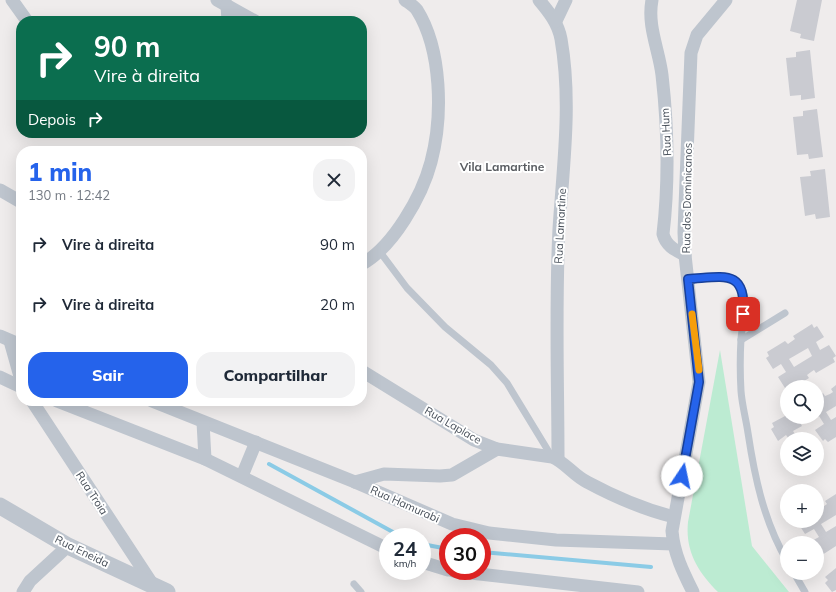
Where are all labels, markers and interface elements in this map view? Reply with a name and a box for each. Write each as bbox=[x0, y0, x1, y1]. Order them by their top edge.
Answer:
text: 90 m bbox=[94, 29, 160, 64]
icon: right bbox=[28, 32, 80, 84]
text: Vire à direita bbox=[94, 64, 200, 87]
icon: right bbox=[84, 108, 106, 130]
street label: Rua Hum bbox=[658, 108, 674, 156]
text: Depois bbox=[28, 110, 76, 129]
street label: Rua dos Dominicanos bbox=[679, 143, 695, 253]
text: 1 min bbox=[28, 157, 92, 187]
button: close bbox=[313, 159, 355, 201]
district label: Vila Lamartine bbox=[459, 159, 545, 174]
text: 130 m · 12:42 bbox=[28, 187, 110, 203]
street label: Rua Lamartine bbox=[551, 188, 569, 264]
icon: right bbox=[28, 233, 50, 255]
text: Vire à direita bbox=[62, 235, 154, 254]
text: 90 m bbox=[320, 235, 355, 254]
icon: right bbox=[28, 293, 50, 315]
text: Vire à direita bbox=[62, 295, 154, 314]
text: 20 m bbox=[320, 295, 355, 314]
pin bbox=[726, 297, 760, 331]
icon: arrive bbox=[732, 303, 754, 325]
button: Sair bbox=[28, 352, 188, 398]
button: Compartilhar bbox=[196, 352, 355, 398]
map controls bbox=[780, 380, 824, 580]
button: search bbox=[780, 380, 824, 424]
street label: Rua Laplace bbox=[422, 403, 484, 447]
button: layers bbox=[780, 432, 824, 476]
position arrow bbox=[661, 455, 703, 497]
street label: Rua Troia bbox=[73, 469, 111, 517]
street label: Rua Hamurabi bbox=[368, 483, 442, 525]
button: + bbox=[780, 484, 824, 528]
speed limit sign: 30 bbox=[439, 528, 491, 580]
street label: Rua Eneida bbox=[53, 532, 111, 570]
text: 24 bbox=[393, 536, 417, 561]
button: − bbox=[780, 536, 824, 580]
text: km/h bbox=[394, 557, 416, 570]

